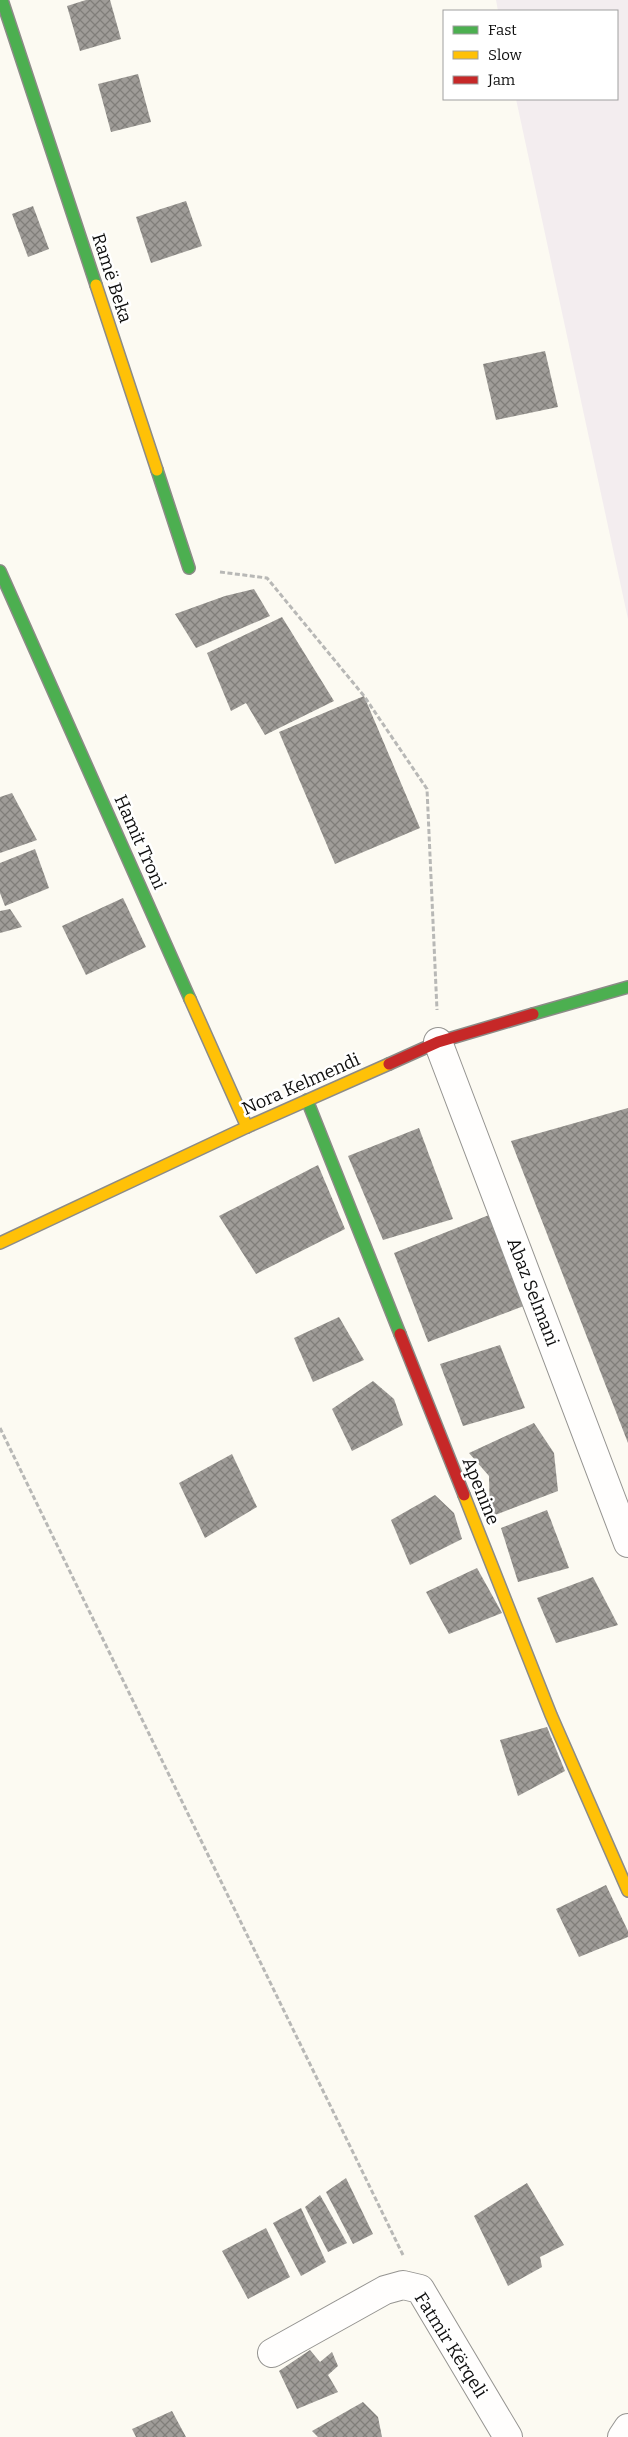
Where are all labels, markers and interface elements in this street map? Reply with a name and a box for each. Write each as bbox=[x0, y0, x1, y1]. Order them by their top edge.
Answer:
legend bbox=[443, 10, 618, 100]
text: Fast bbox=[488, 21, 517, 39]
text: Slow bbox=[488, 46, 523, 64]
text: Jam bbox=[487, 71, 516, 89]
street label: Ramë Beka bbox=[87, 230, 137, 326]
street label: Hamit Troni bbox=[109, 791, 171, 893]
street label: Nora Kelmendi bbox=[239, 1048, 363, 1120]
street label: Abaz Selmani bbox=[502, 1235, 564, 1349]
street label: Apenine bbox=[458, 1454, 504, 1528]
street label: Fatmir Kërqeli bbox=[410, 2288, 492, 2402]

